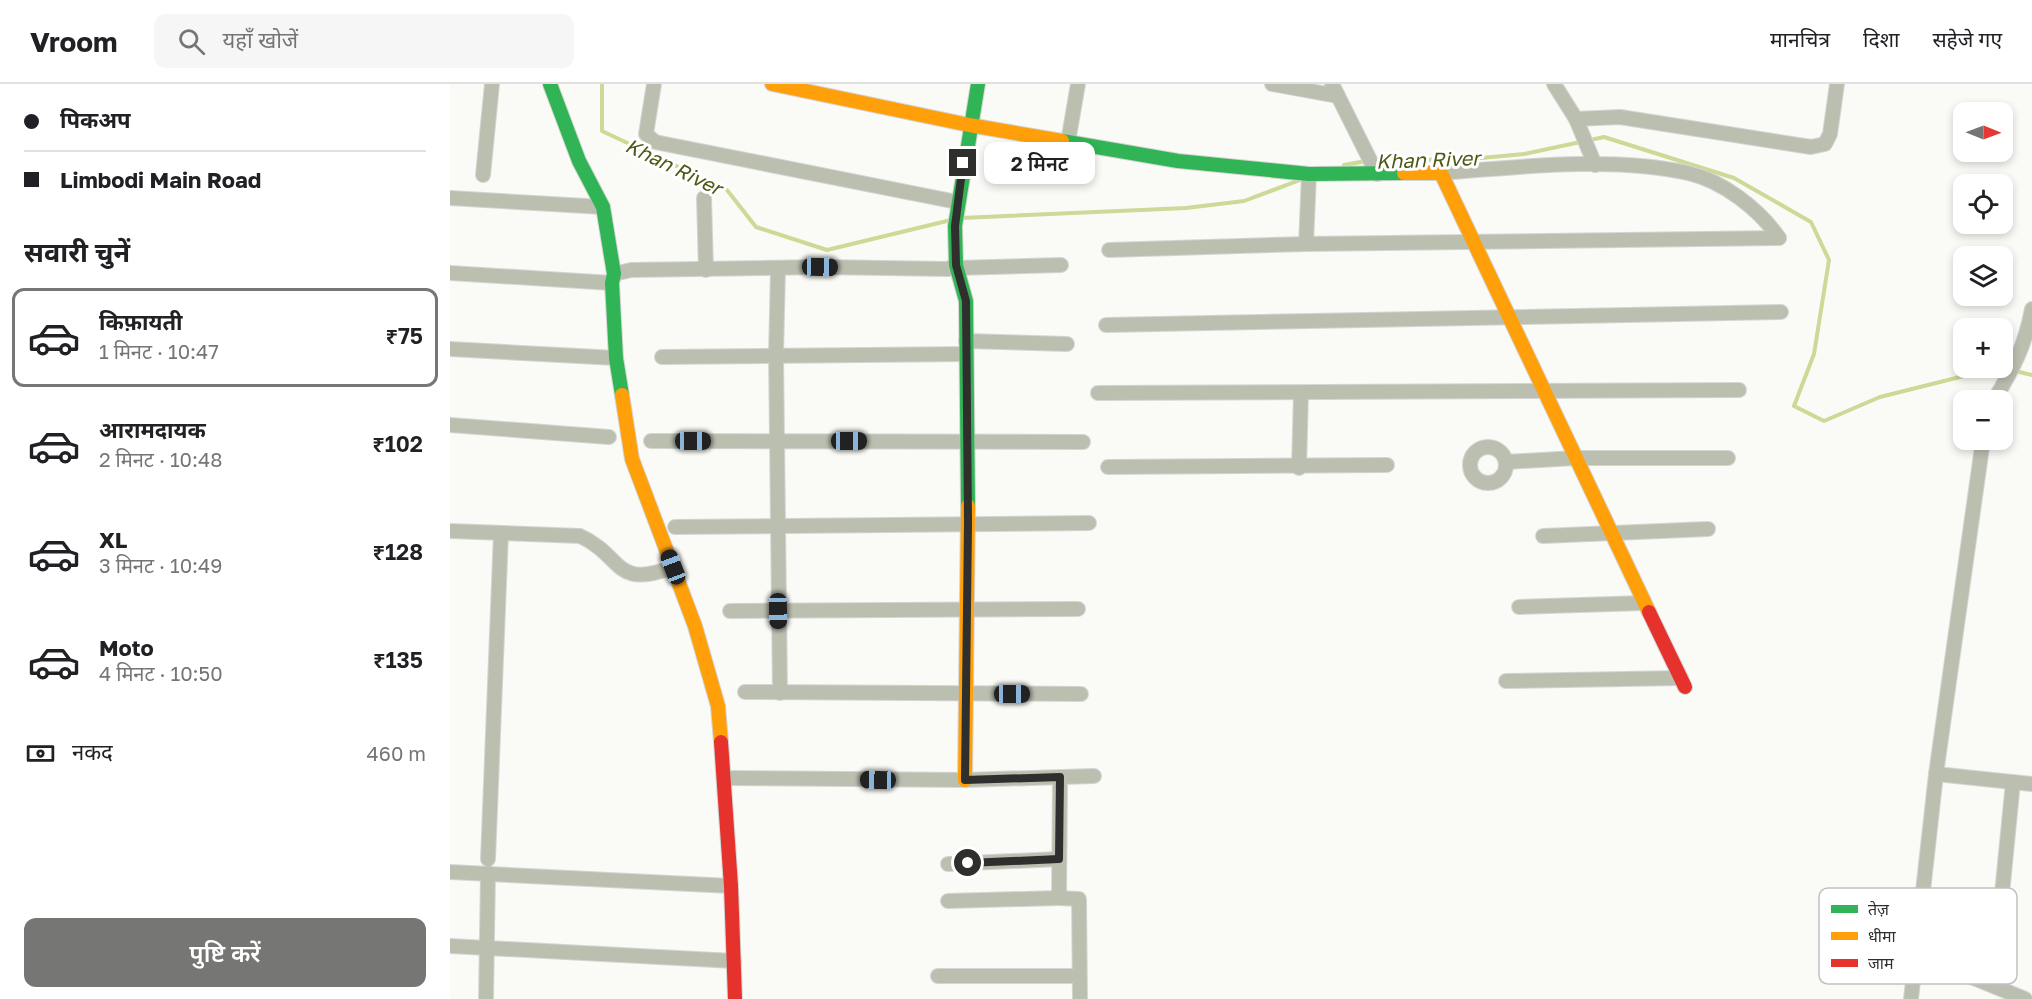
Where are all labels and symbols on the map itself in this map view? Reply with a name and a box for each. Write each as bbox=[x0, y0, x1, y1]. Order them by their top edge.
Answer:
north arrow bbox=[1953, 102, 2013, 162]
water label: Khan River bbox=[622, 132, 729, 201]
callout: 2 मिनट bbox=[984, 142, 1095, 184]
water label: Khan River bbox=[1376, 145, 1484, 173]
route end bbox=[949, 149, 976, 176]
car bbox=[802, 258, 838, 276]
car bbox=[675, 432, 711, 450]
car bbox=[831, 432, 867, 450]
car bbox=[658, 547, 688, 587]
car bbox=[769, 593, 787, 629]
car bbox=[994, 685, 1030, 703]
car bbox=[860, 771, 896, 789]
route start bbox=[954, 849, 981, 876]
legend bbox=[1819, 888, 2017, 984]
text: तेज़ bbox=[1868, 899, 1890, 919]
text: धीमा bbox=[1868, 926, 1897, 946]
text: जाम bbox=[1868, 953, 1894, 973]

